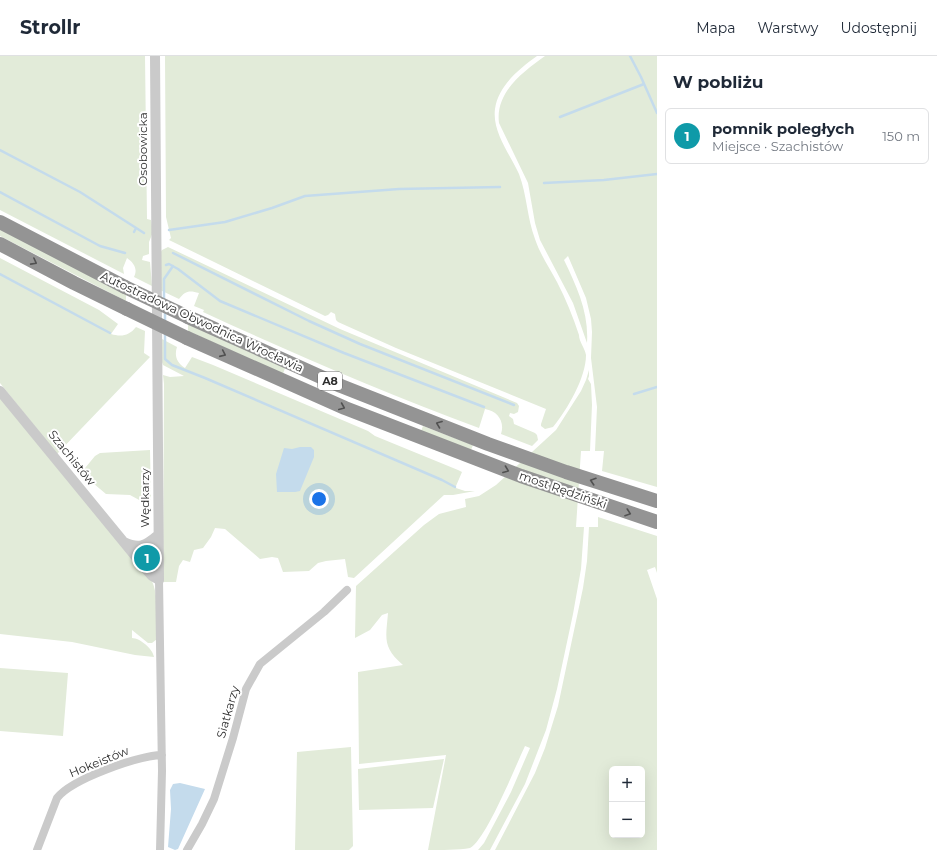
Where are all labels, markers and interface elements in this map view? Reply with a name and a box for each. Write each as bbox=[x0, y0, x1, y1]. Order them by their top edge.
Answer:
text: Strollr bbox=[20, 16, 81, 39]
text: Mapa bbox=[696, 19, 736, 37]
text: Warstwy bbox=[758, 19, 818, 37]
text: Udostępnij bbox=[840, 19, 917, 37]
text: W pobliżu bbox=[673, 72, 763, 92]
street label: Osobowicka bbox=[135, 112, 150, 186]
text: pomnik poległych bbox=[712, 119, 855, 138]
text: 1 bbox=[684, 128, 690, 144]
text: 150 m bbox=[882, 128, 920, 144]
text: Miejsce · Szachistów bbox=[712, 138, 843, 154]
one-way arrow bbox=[30, 257, 38, 265]
street label: Autostradowa Obwodnica Wrocławia bbox=[98, 268, 306, 375]
one-way arrow bbox=[219, 349, 226, 357]
road number: A8 bbox=[318, 372, 342, 390]
one-way arrow bbox=[338, 402, 345, 410]
one-way arrow bbox=[436, 421, 443, 429]
street label: Szachistów bbox=[45, 427, 100, 489]
one-way arrow bbox=[502, 465, 509, 473]
street label: most Rędziński bbox=[517, 467, 609, 512]
street label: Wędkarzy bbox=[137, 468, 152, 528]
one-way arrow bbox=[590, 477, 597, 486]
your location bbox=[309, 489, 329, 509]
one-way arrow bbox=[625, 508, 632, 517]
pin: 1 bbox=[134, 543, 160, 573]
street label: Siatkarzy bbox=[213, 683, 242, 740]
street label: Hokeistów bbox=[67, 743, 131, 780]
map controls bbox=[609, 766, 645, 838]
button: + bbox=[609, 766, 645, 802]
button: − bbox=[609, 802, 645, 838]

